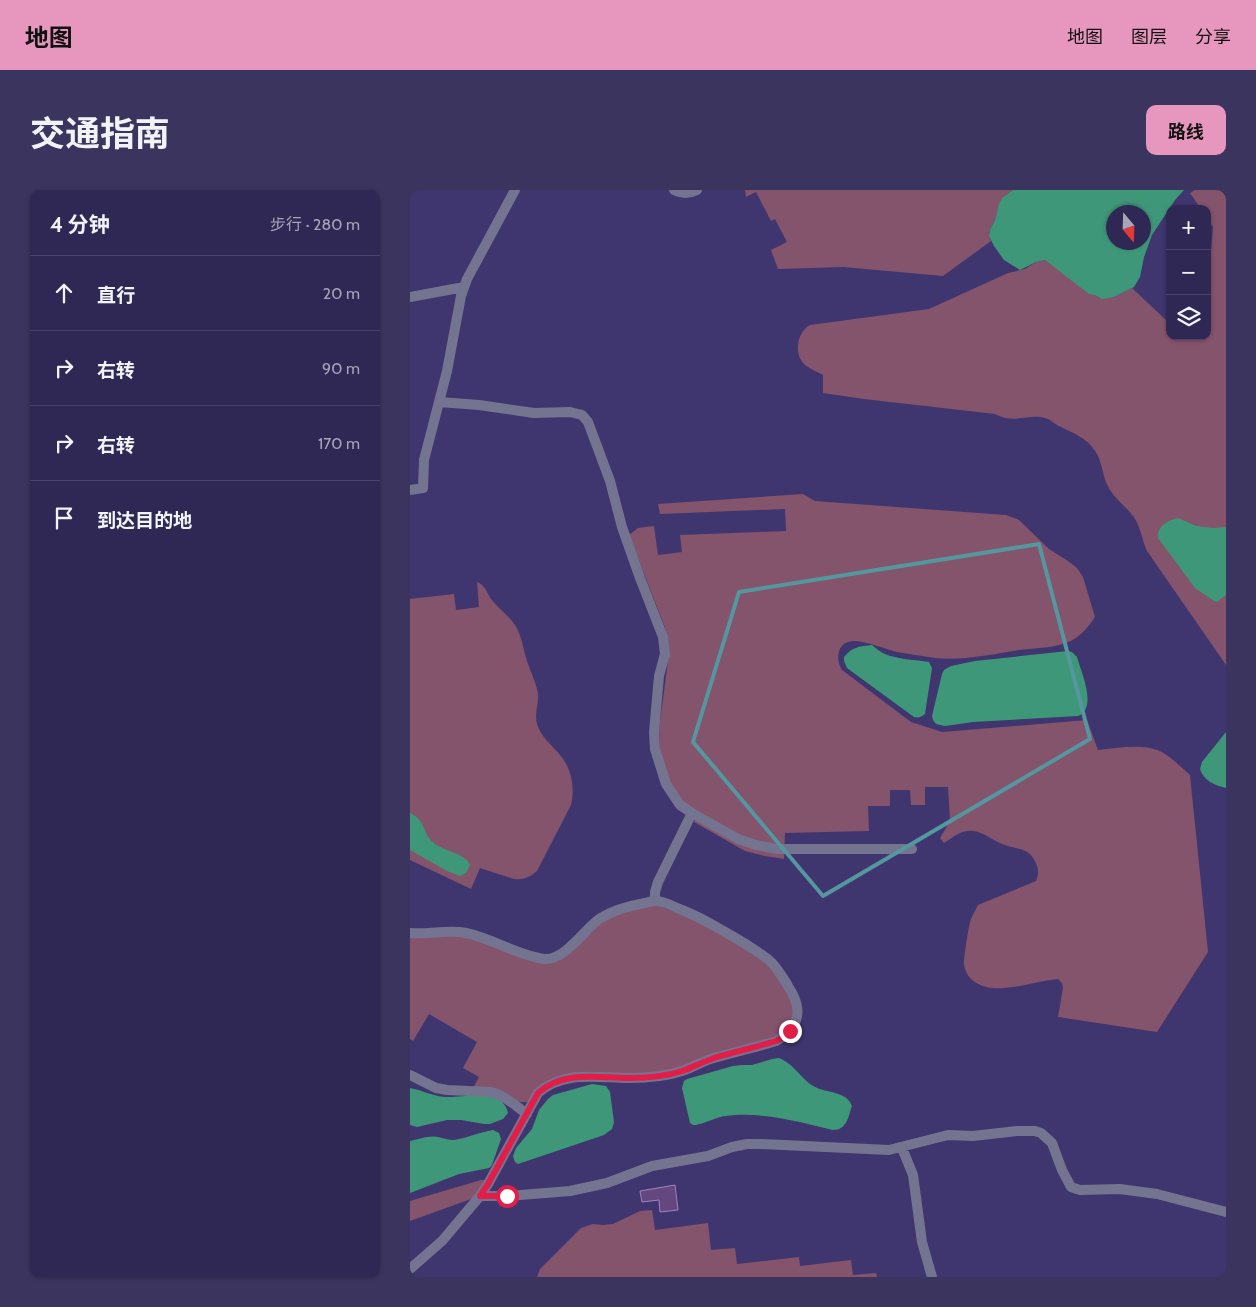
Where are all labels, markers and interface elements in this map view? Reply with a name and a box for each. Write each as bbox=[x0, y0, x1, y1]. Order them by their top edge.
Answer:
text: 地图 bbox=[25, 23, 73, 52]
text: 地图 bbox=[1067, 26, 1103, 48]
text: 图层 bbox=[1131, 26, 1167, 48]
text: 分享 bbox=[1195, 26, 1231, 48]
button: 路线 bbox=[1146, 105, 1226, 155]
text: 交通指南 bbox=[30, 112, 170, 155]
north arrow bbox=[1106, 205, 1151, 250]
map controls bbox=[1166, 205, 1211, 340]
button: + bbox=[1166, 205, 1211, 250]
text: 4 分钟 bbox=[50, 212, 110, 237]
text: 步行 · 280 m bbox=[270, 215, 360, 234]
button: − bbox=[1166, 250, 1211, 295]
icon: ahead bbox=[50, 279, 78, 307]
text: 直行 bbox=[97, 284, 135, 307]
text: 20 m bbox=[323, 284, 360, 303]
button: layers bbox=[1166, 295, 1211, 340]
icon: right bbox=[50, 354, 78, 382]
text: 右转 bbox=[97, 359, 135, 382]
text: 90 m bbox=[322, 359, 360, 378]
icon: right bbox=[50, 429, 78, 457]
text: 右转 bbox=[97, 434, 135, 457]
text: 170 m bbox=[318, 434, 360, 453]
icon: arrive bbox=[50, 504, 78, 532]
text: 到达目的地 bbox=[97, 509, 192, 532]
route end bbox=[779, 1020, 802, 1043]
route start bbox=[496, 1185, 519, 1208]

